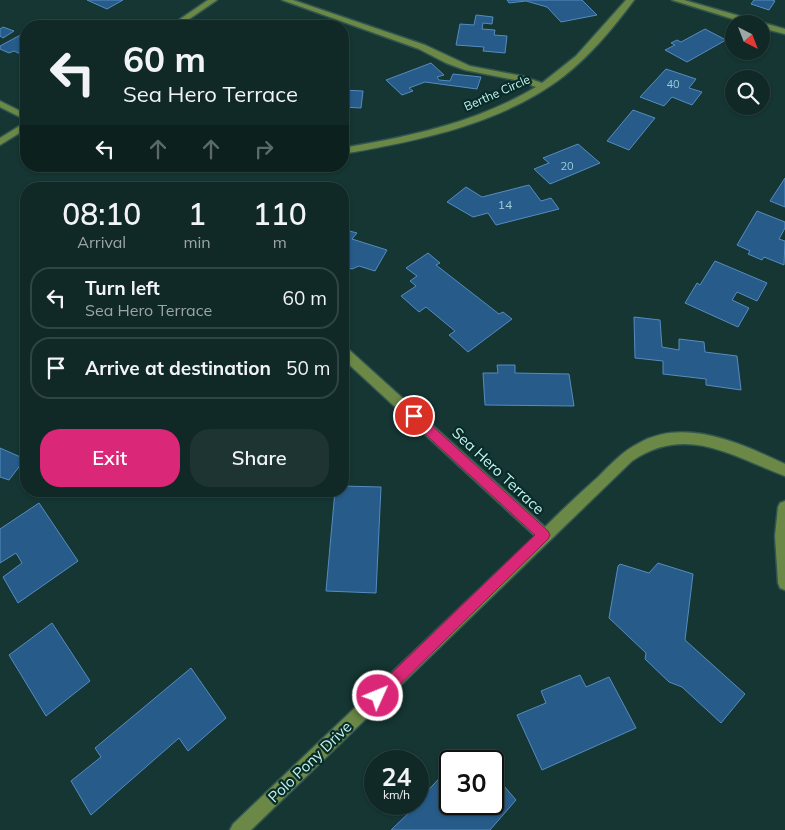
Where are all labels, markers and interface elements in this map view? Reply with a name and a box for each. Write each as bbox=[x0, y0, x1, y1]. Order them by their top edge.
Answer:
north arrow bbox=[725, 15, 770, 60]
map controls bbox=[725, 15, 770, 115]
text: 60 m bbox=[123, 37, 206, 81]
icon: left bbox=[40, 40, 105, 105]
button: search bbox=[725, 70, 770, 115]
street label: Berthe Circle bbox=[461, 71, 532, 114]
house number: 40 bbox=[666, 77, 680, 91]
text: Sea Hero Terrace bbox=[123, 80, 298, 108]
icon: left bbox=[91, 135, 119, 163]
icon: ahead bbox=[144, 135, 172, 163]
icon: ahead bbox=[197, 135, 225, 163]
icon: right bbox=[250, 135, 278, 163]
house number: 20 bbox=[560, 159, 574, 173]
text: 08:10 bbox=[62, 195, 141, 233]
text: 1 bbox=[188, 195, 206, 233]
text: 110 bbox=[253, 195, 307, 233]
house number: 14 bbox=[498, 197, 512, 212]
text: Arrival bbox=[77, 232, 126, 252]
text: min bbox=[183, 232, 211, 252]
text: m bbox=[273, 232, 287, 252]
text: Turn left bbox=[85, 276, 160, 300]
icon: left bbox=[42, 284, 70, 312]
text: 60 m bbox=[283, 286, 327, 310]
text: Sea Hero Terrace bbox=[85, 300, 212, 320]
icon: arrive bbox=[42, 354, 70, 382]
text: Arrive at destination bbox=[85, 356, 271, 380]
text: 50 m bbox=[286, 356, 330, 380]
pin bbox=[393, 395, 435, 437]
icon: arrive bbox=[400, 402, 428, 430]
street label: Sea Hero Terrace bbox=[448, 423, 548, 518]
button: Exit bbox=[40, 429, 180, 487]
button: Share bbox=[190, 429, 329, 487]
position arrow bbox=[351, 669, 403, 721]
street label: Polo Pony Drive bbox=[264, 717, 355, 806]
speed limit sign: 30 bbox=[439, 750, 504, 815]
text: 24 bbox=[381, 761, 412, 792]
text: km/h bbox=[383, 787, 410, 802]

